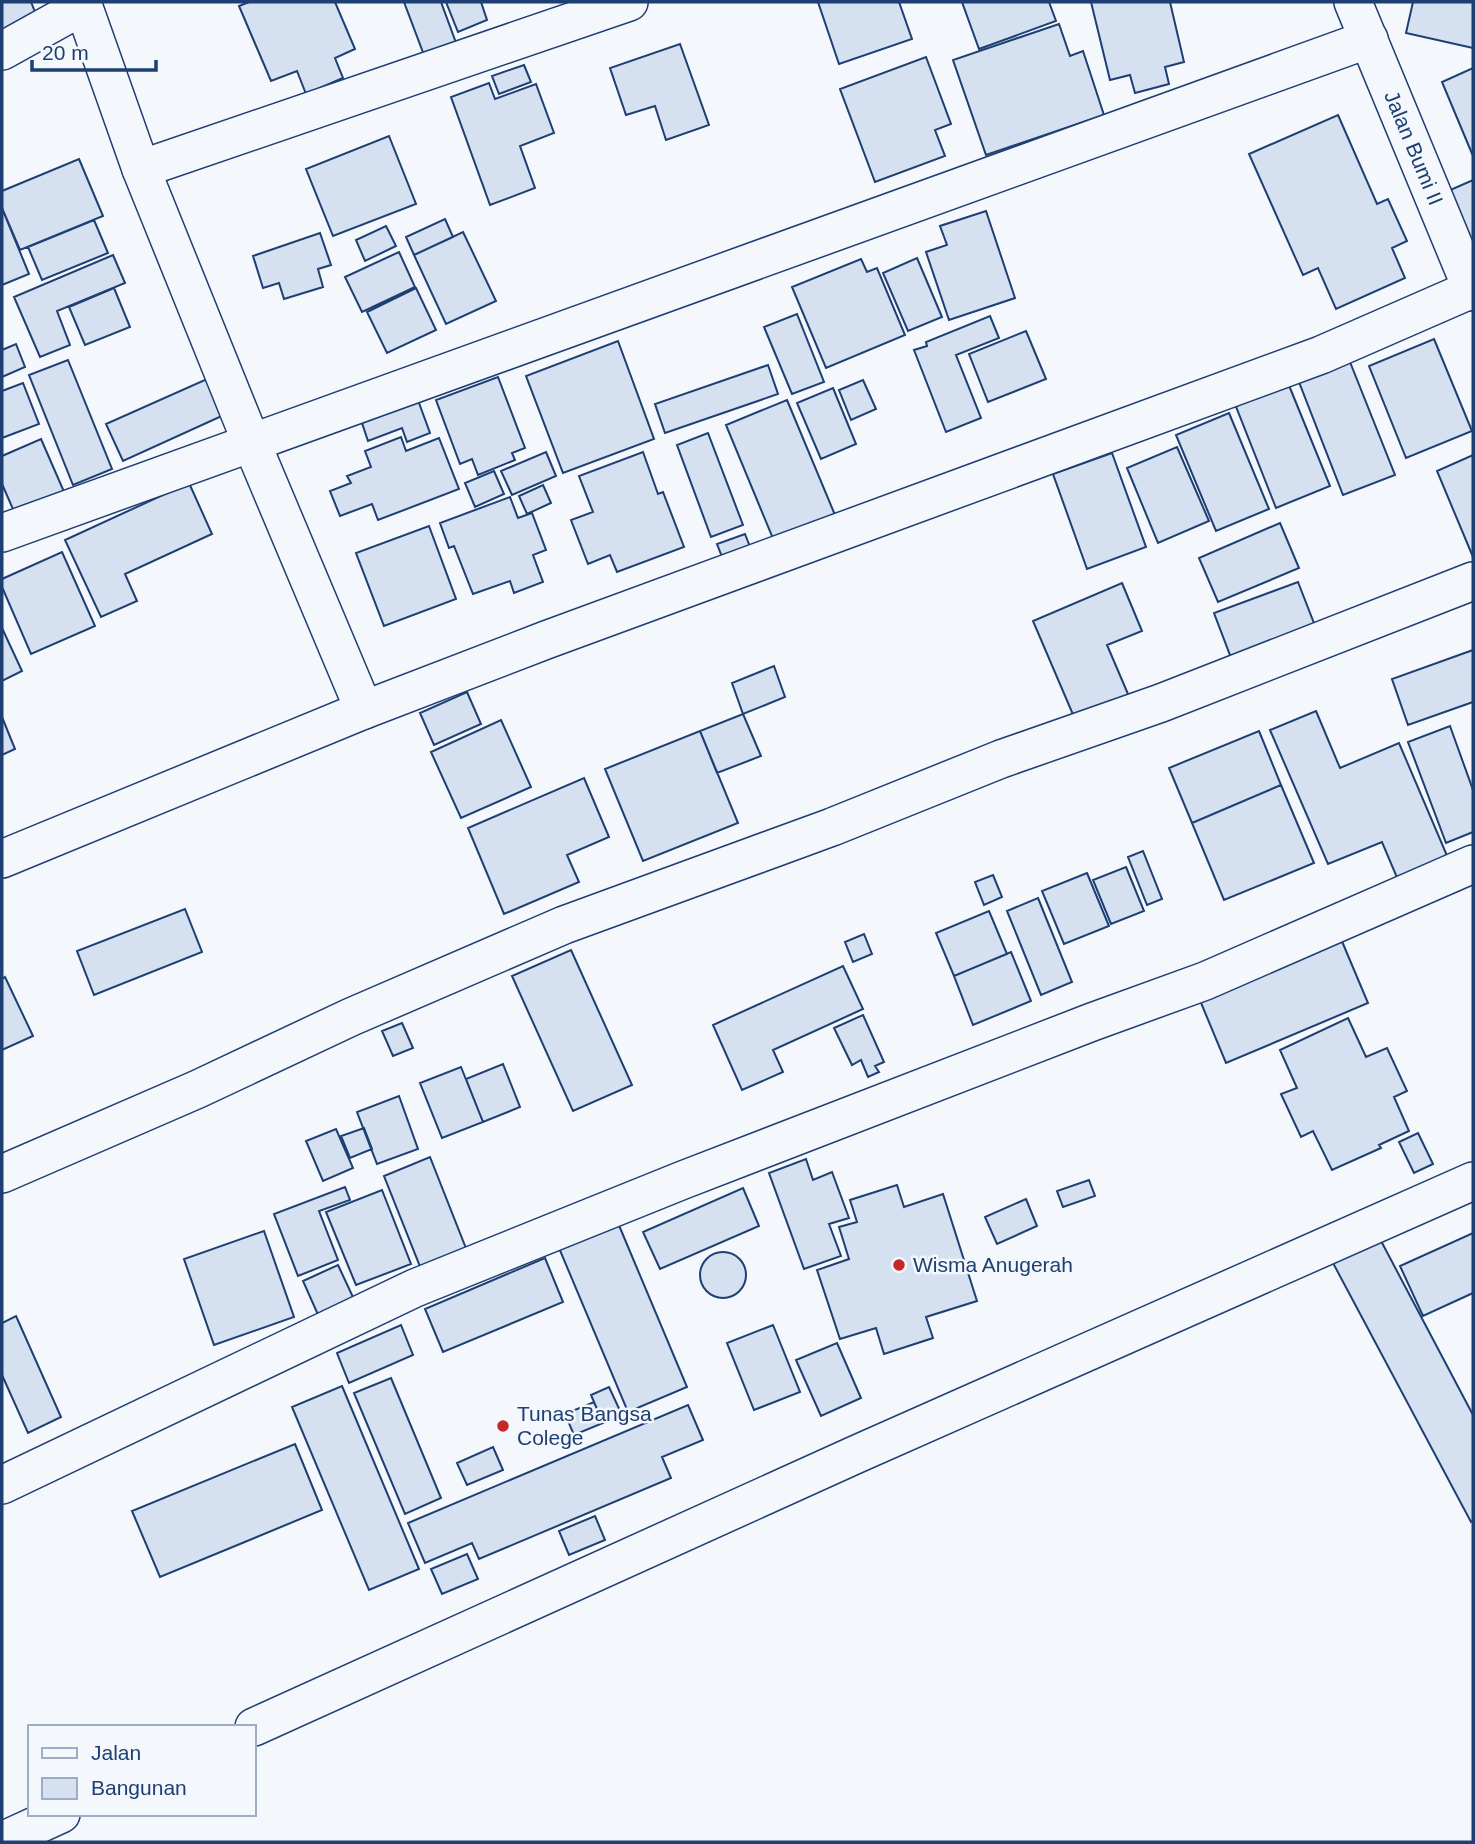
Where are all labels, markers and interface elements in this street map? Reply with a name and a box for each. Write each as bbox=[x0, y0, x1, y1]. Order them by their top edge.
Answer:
scale bar bbox=[32, 28, 156, 72]
text: 20 m bbox=[42, 41, 89, 64]
street label: Jalan Bumi II bbox=[1380, 87, 1448, 208]
place label: Wisma Anugerah bbox=[913, 1253, 1073, 1276]
marker: Wisma Anugerah bbox=[891, 1257, 907, 1273]
place label: Tunas Bangsa Colege bbox=[517, 1402, 652, 1449]
marker: Tunas Bangsa Colege bbox=[495, 1418, 511, 1434]
legend bbox=[28, 1725, 256, 1816]
text: Jalan bbox=[91, 1741, 141, 1764]
text: Bangunan bbox=[91, 1776, 187, 1799]

